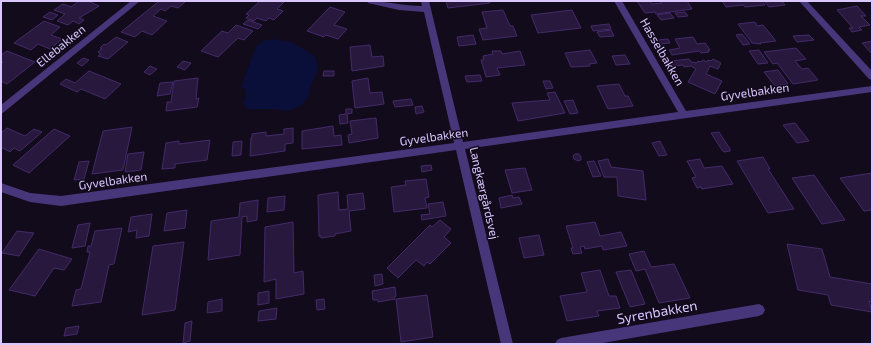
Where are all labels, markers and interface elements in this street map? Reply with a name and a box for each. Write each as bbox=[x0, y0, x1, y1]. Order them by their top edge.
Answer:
street label: Hasselbakken bbox=[638, 15, 688, 88]
street label: Ellebakken bbox=[33, 21, 88, 69]
street label: Gyvelbakken bbox=[720, 79, 790, 103]
street label: Gyvelbakken bbox=[399, 124, 469, 148]
street label: Langkærgårdsvej bbox=[467, 145, 502, 241]
street label: Gyvelbakken bbox=[78, 168, 148, 192]
street label: Syrenbakken bbox=[615, 296, 699, 327]

